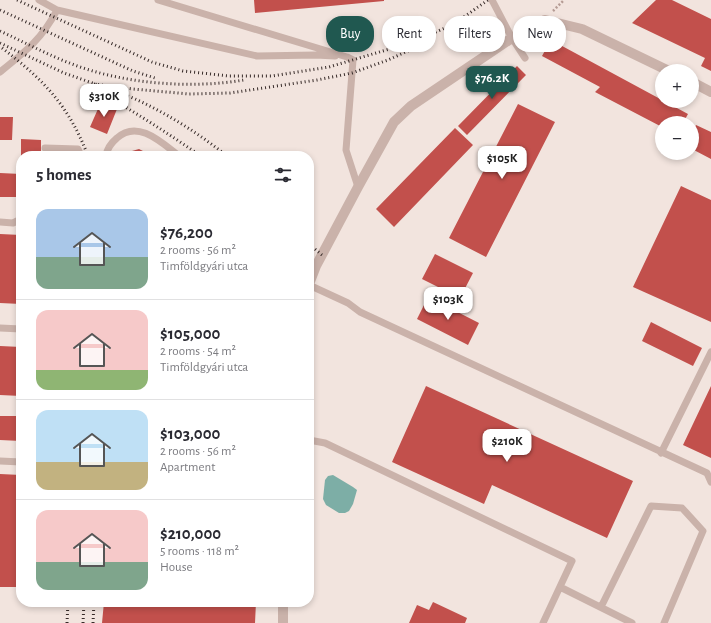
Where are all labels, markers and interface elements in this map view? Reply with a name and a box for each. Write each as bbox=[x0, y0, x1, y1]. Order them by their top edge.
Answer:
chip: Buy bbox=[326, 16, 374, 52]
chip: Rent bbox=[382, 16, 436, 52]
chip: Filters bbox=[444, 16, 505, 52]
chip: New bbox=[513, 16, 566, 52]
map controls bbox=[655, 64, 699, 160]
button: + bbox=[655, 64, 699, 108]
pin: $76.2K bbox=[459, 66, 525, 100]
text: $76.2K bbox=[475, 72, 509, 85]
pin: $310K bbox=[76, 84, 132, 118]
text: $310K bbox=[89, 90, 119, 103]
button: − bbox=[655, 116, 699, 160]
pin: $105K bbox=[474, 146, 530, 180]
text: $105K bbox=[487, 152, 517, 165]
icon: filters bbox=[272, 164, 294, 186]
text: 5 homes bbox=[36, 166, 92, 183]
text: $76,200 bbox=[160, 224, 213, 241]
icon: home bbox=[68, 225, 116, 273]
text: 2 rooms · 56 m² bbox=[160, 244, 236, 257]
text: Timföldgyári utca bbox=[160, 260, 248, 273]
pin: $103K bbox=[420, 287, 476, 321]
text: $103K bbox=[433, 293, 463, 306]
text: $105,000 bbox=[160, 325, 220, 342]
icon: home bbox=[68, 326, 116, 374]
text: 2 rooms · 54 m² bbox=[160, 345, 236, 358]
text: Timföldgyári utca bbox=[160, 361, 248, 374]
text: $103,000 bbox=[160, 425, 220, 442]
icon: home bbox=[68, 426, 116, 474]
pin: $210K bbox=[479, 429, 535, 463]
text: $210K bbox=[491, 435, 523, 448]
text: 2 rooms · 56 m² bbox=[160, 445, 236, 458]
text: Apartment bbox=[160, 461, 215, 474]
text: $210,000 bbox=[160, 525, 221, 542]
icon: home bbox=[68, 526, 116, 574]
text: 5 rooms · 118 m² bbox=[160, 545, 239, 558]
text: House bbox=[160, 561, 192, 574]

